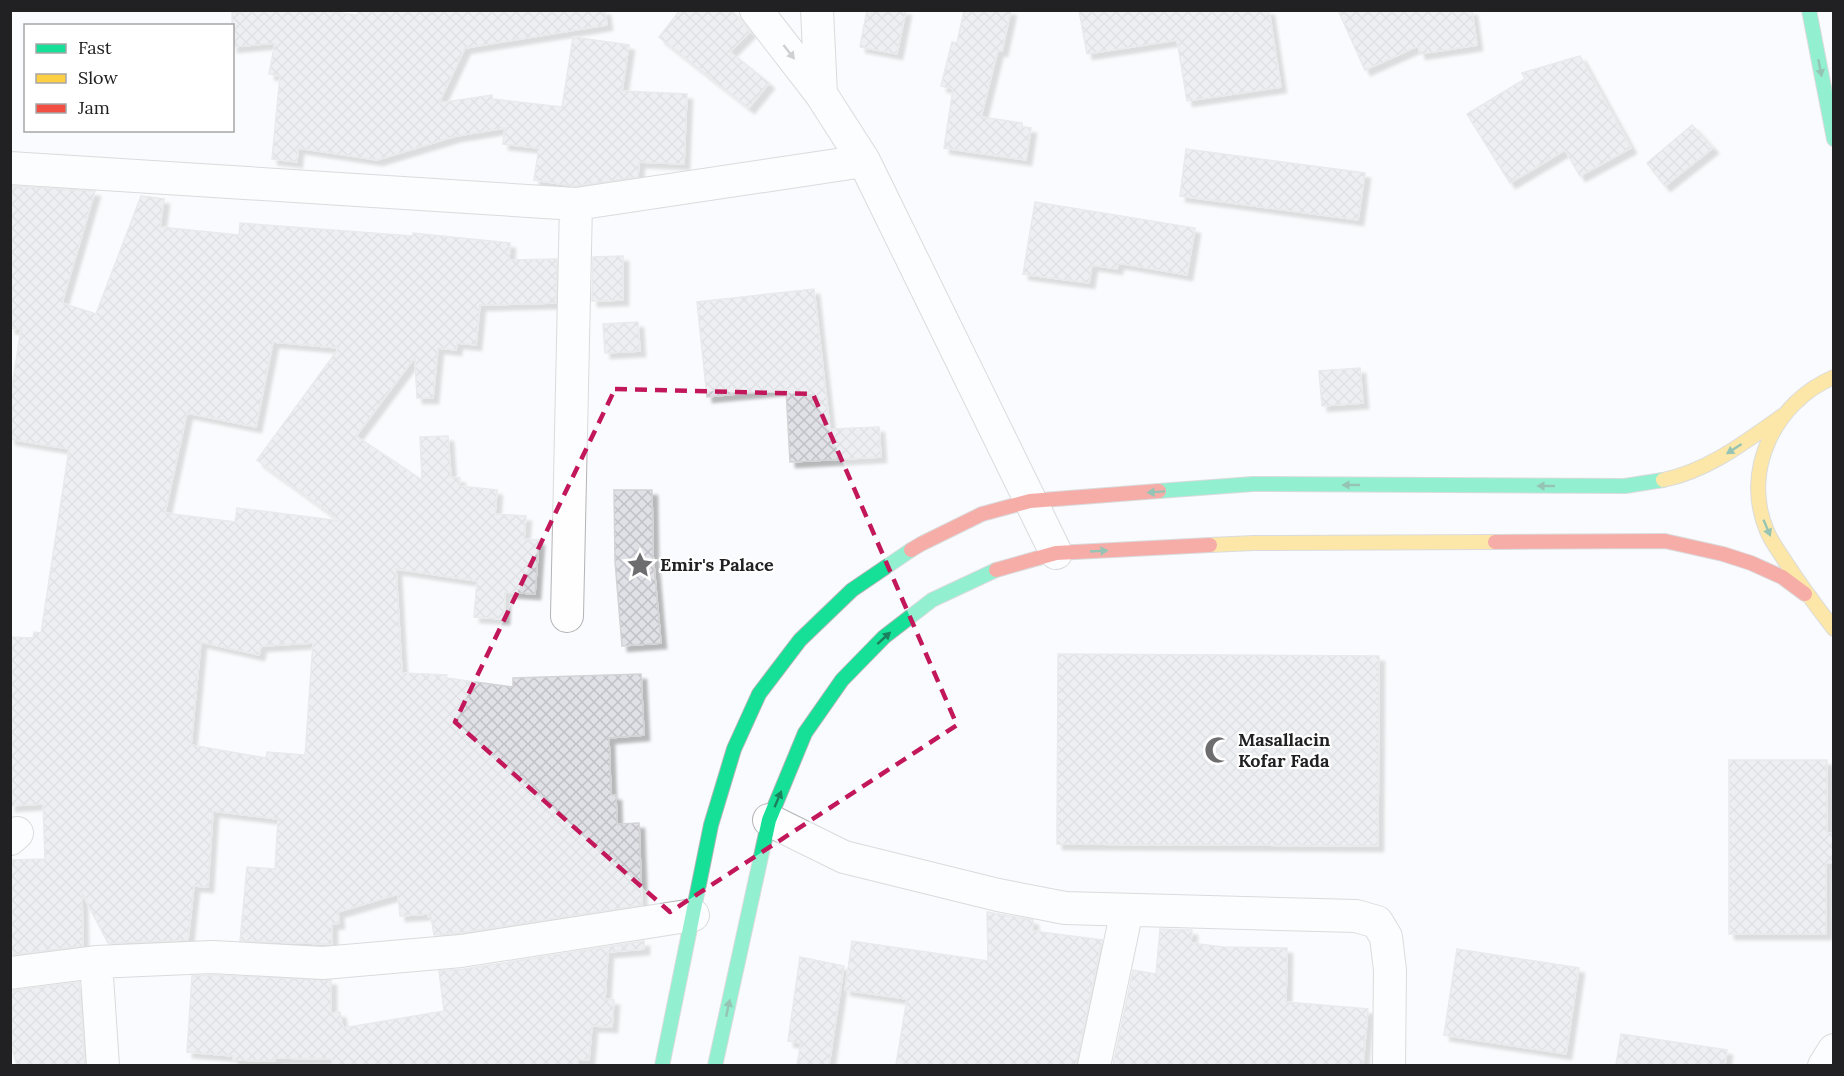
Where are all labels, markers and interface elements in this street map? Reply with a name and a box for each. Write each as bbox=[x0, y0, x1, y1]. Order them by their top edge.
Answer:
legend bbox=[24, 24, 234, 132]
text: Fast bbox=[78, 36, 112, 59]
one-way arrow bbox=[782, 45, 794, 60]
one-way arrow bbox=[1816, 59, 1825, 78]
text: Slow bbox=[78, 66, 118, 89]
text: Jam bbox=[77, 96, 110, 119]
one-way arrow bbox=[1726, 443, 1742, 455]
one-way arrow bbox=[1342, 480, 1361, 490]
one-way arrow bbox=[1537, 481, 1556, 491]
one-way arrow bbox=[1147, 487, 1166, 496]
one-way arrow bbox=[1762, 520, 1772, 538]
one-way arrow bbox=[1089, 547, 1108, 556]
place icon: Emir's Palace bbox=[625, 550, 655, 580]
place label: Emir's Palace bbox=[660, 553, 774, 576]
one-way arrow bbox=[876, 632, 891, 645]
place label: Masallacin Kofar Fada bbox=[1238, 728, 1331, 772]
mosque icon: Masallacin Kofar Fada bbox=[1203, 735, 1233, 765]
one-way arrow bbox=[773, 789, 783, 807]
one-way arrow bbox=[723, 999, 733, 1018]

